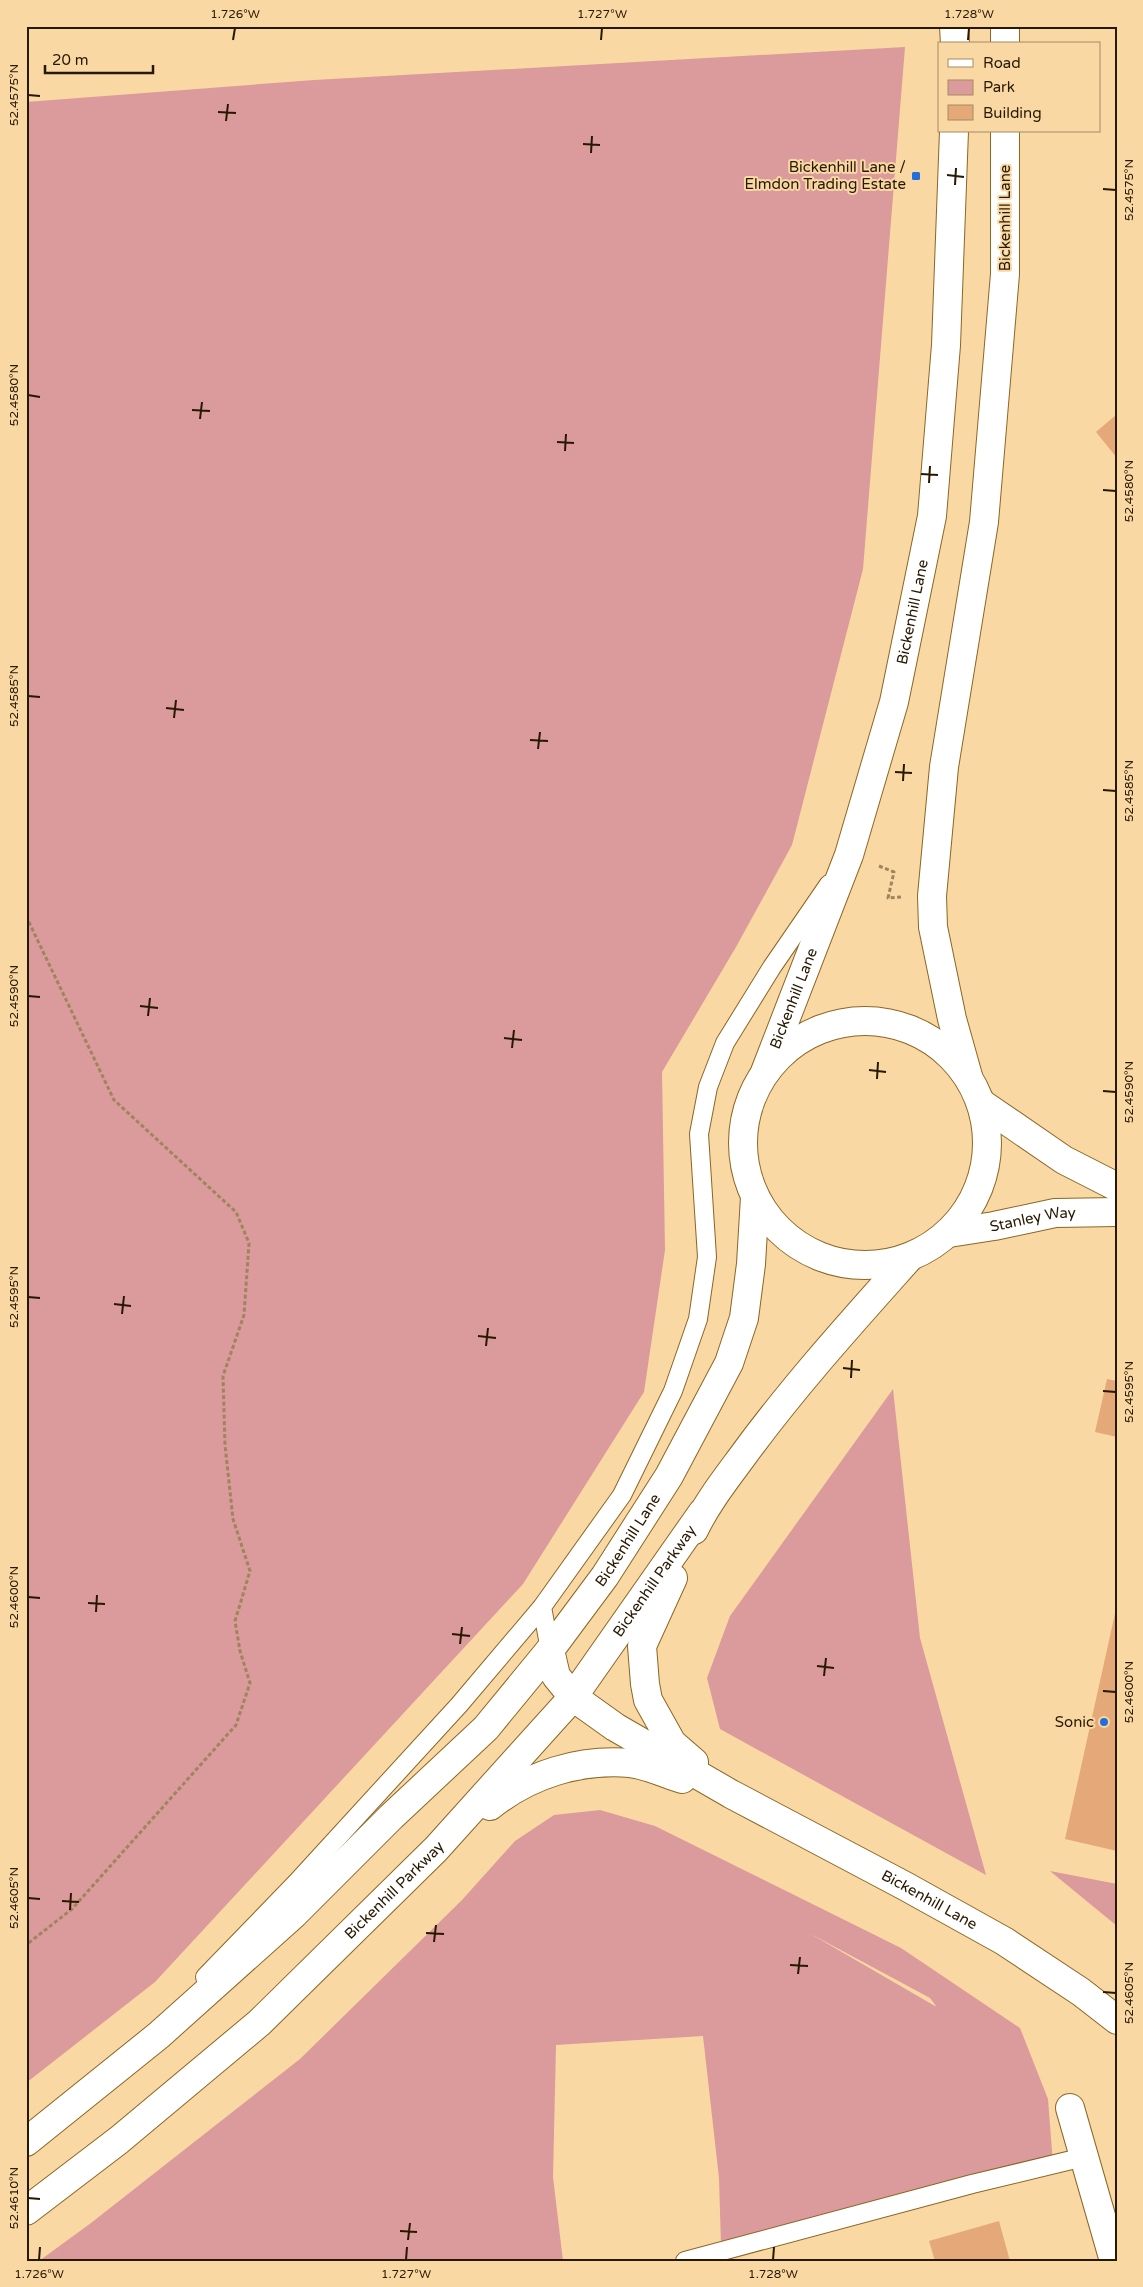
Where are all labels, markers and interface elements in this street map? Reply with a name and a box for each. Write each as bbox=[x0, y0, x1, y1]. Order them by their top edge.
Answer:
text: 1.726°W bbox=[210, 7, 260, 21]
text: 1.727°W bbox=[577, 7, 627, 21]
text: 1.728°W bbox=[944, 7, 994, 21]
scale bar bbox=[45, 42, 152, 74]
legend bbox=[938, 42, 1100, 132]
text: 20 m bbox=[52, 51, 89, 69]
text: Road bbox=[983, 54, 1021, 72]
text: 52.4575°N bbox=[7, 64, 21, 126]
text: Park bbox=[983, 78, 1015, 96]
text: Building bbox=[983, 104, 1042, 122]
place label: Bickenhill Lane / Elmdon Trading Estate bbox=[744, 158, 906, 193]
text: 52.4575°N bbox=[1122, 159, 1136, 221]
street label: Bickenhill Lane bbox=[996, 165, 1014, 271]
marker: Bickenhill Lane / Elmdon Trading Estate bbox=[910, 170, 922, 182]
text: 52.4580°N bbox=[7, 364, 21, 426]
text: 52.4580°N bbox=[1122, 460, 1136, 522]
street label: Bickenhill Lane bbox=[893, 558, 932, 666]
text: 52.4585°N bbox=[7, 665, 21, 727]
text: 52.4585°N bbox=[1122, 760, 1136, 822]
street label: Bickenhill Lane bbox=[766, 945, 821, 1051]
text: 52.4590°N bbox=[7, 965, 21, 1027]
text: 52.4590°N bbox=[1122, 1061, 1136, 1123]
street label: Stanley Way bbox=[988, 1203, 1076, 1236]
text: 52.4595°N bbox=[7, 1266, 21, 1328]
text: 52.4595°N bbox=[1122, 1361, 1136, 1423]
street label: Bickenhill Lane bbox=[591, 1490, 664, 1590]
street label: Bickenhill Parkway bbox=[609, 1522, 700, 1640]
text: 52.4600°N bbox=[7, 1566, 21, 1628]
text: 52.4600°N bbox=[1122, 1661, 1136, 1723]
place label: Sonic bbox=[1055, 1713, 1094, 1731]
marker: Sonic bbox=[1098, 1716, 1110, 1728]
street label: Bickenhill Parkway bbox=[341, 1837, 448, 1943]
street label: Bickenhill Lane bbox=[878, 1866, 980, 1933]
text: 52.4605°N bbox=[7, 1867, 21, 1929]
text: 52.4605°N bbox=[1122, 1962, 1136, 2024]
text: 52.4610°N bbox=[7, 2167, 21, 2229]
text: 1.726°W bbox=[14, 2267, 64, 2281]
text: 1.727°W bbox=[381, 2267, 431, 2281]
text: 1.728°W bbox=[748, 2267, 798, 2281]

